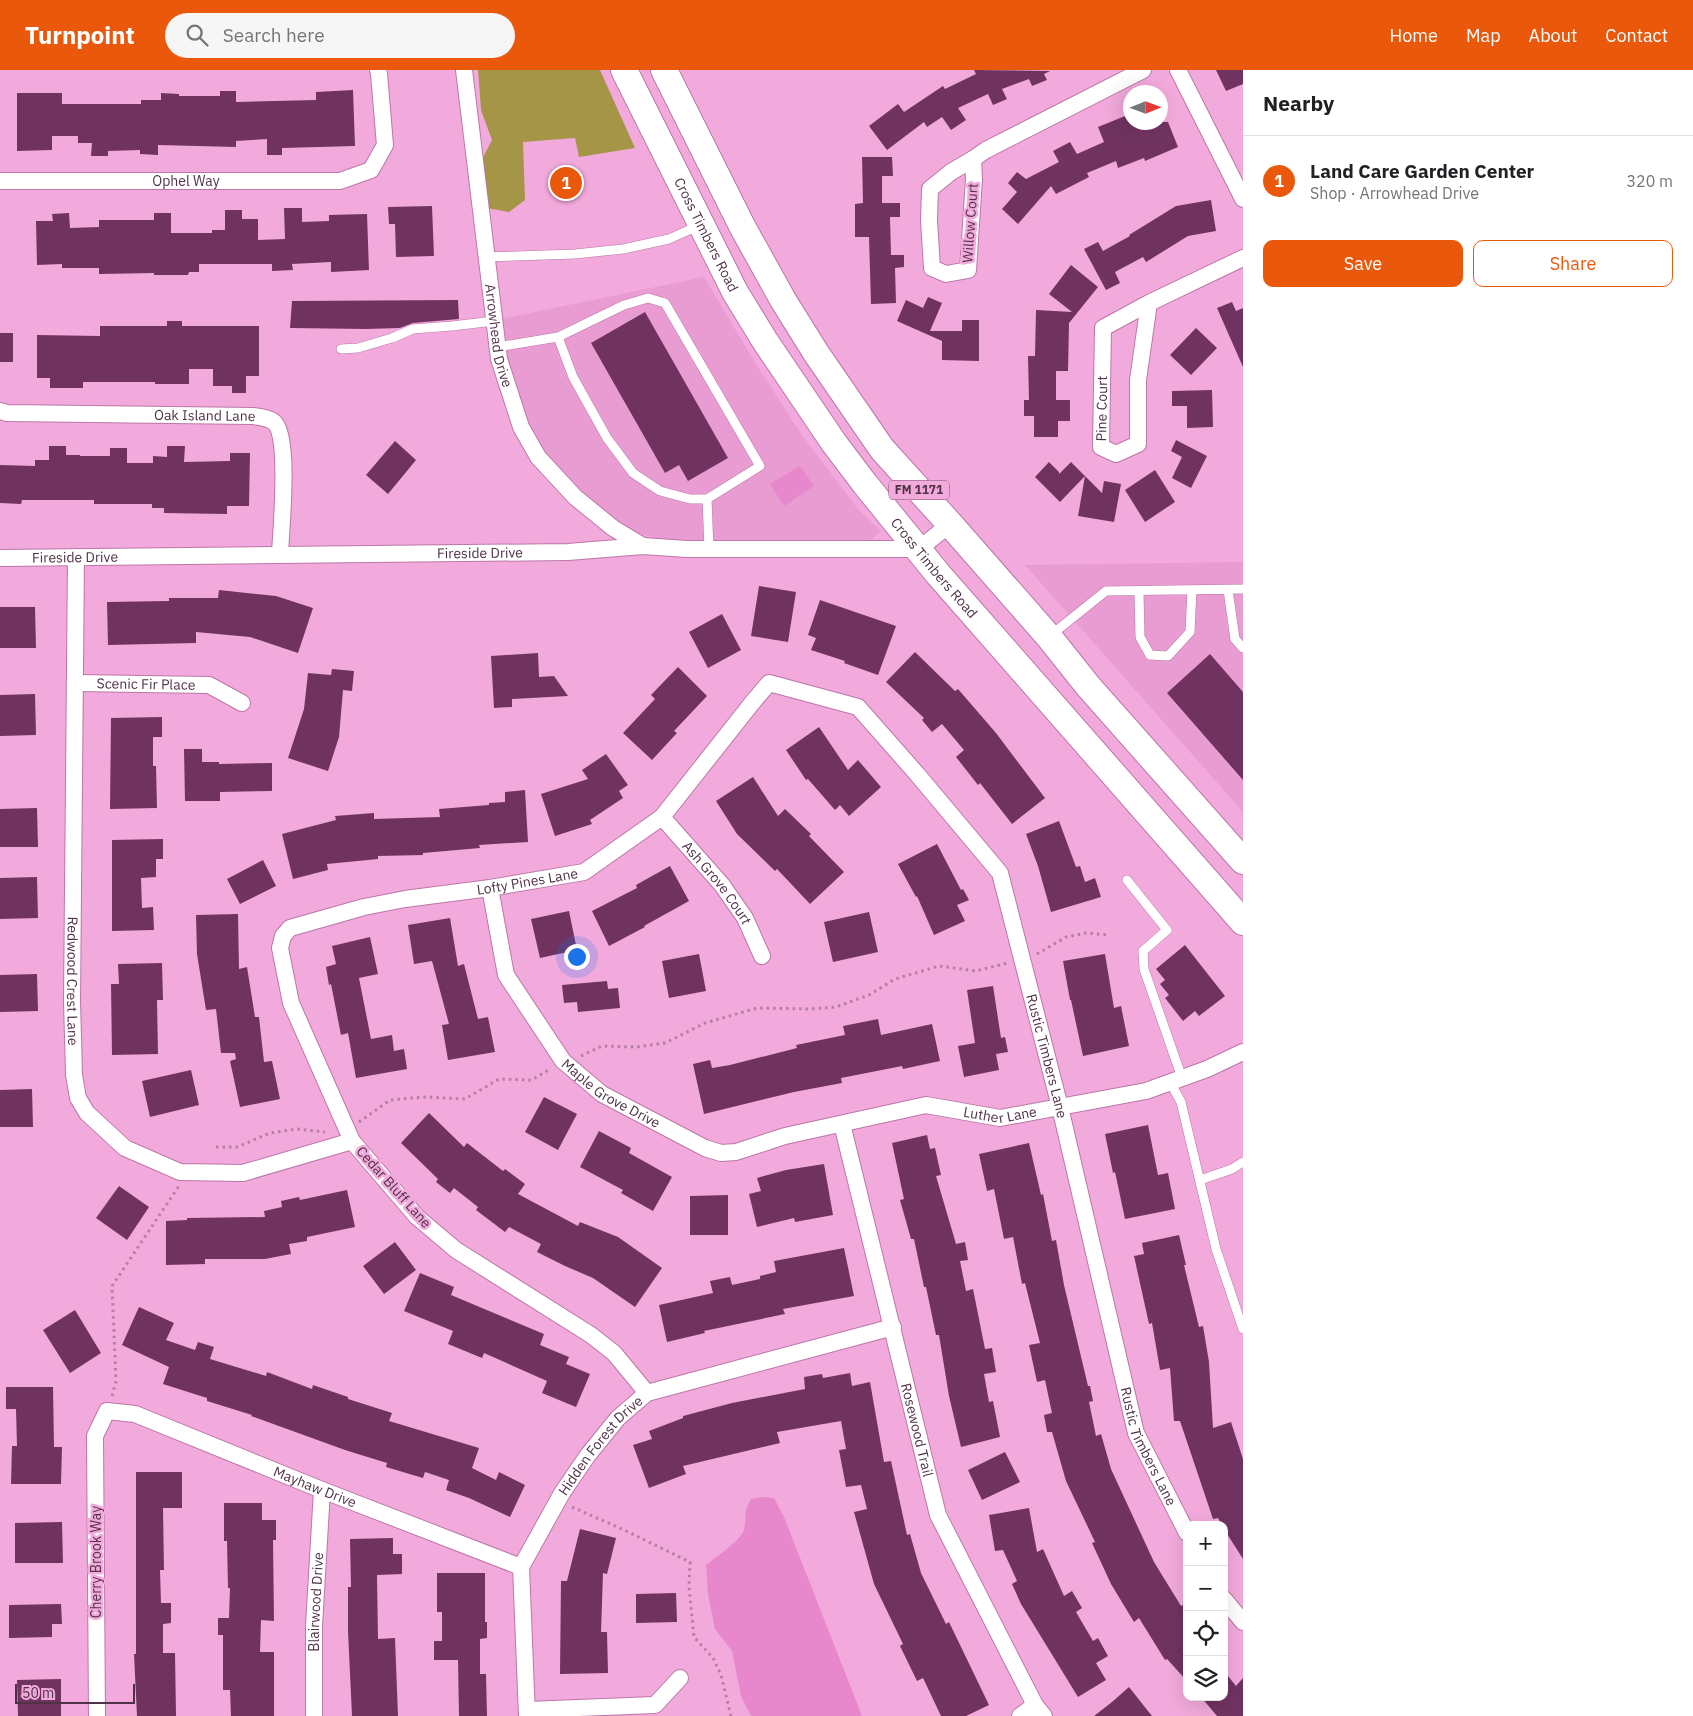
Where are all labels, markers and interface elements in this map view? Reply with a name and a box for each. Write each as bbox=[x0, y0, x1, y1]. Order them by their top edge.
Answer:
search box bbox=[165, 13, 515, 58]
text: Turnpoint bbox=[25, 19, 135, 51]
icon: search bbox=[183, 21, 211, 49]
text: Search here bbox=[223, 23, 325, 47]
text: Home bbox=[1390, 24, 1438, 47]
text: Map bbox=[1466, 24, 1501, 47]
text: About bbox=[1529, 24, 1577, 47]
text: Contact bbox=[1605, 24, 1668, 47]
north arrow bbox=[1123, 85, 1168, 130]
text: Nearby bbox=[1263, 89, 1334, 117]
text: Land Care Garden Center bbox=[1310, 159, 1534, 183]
pin: 1 bbox=[550, 164, 582, 202]
text: 1 bbox=[1274, 171, 1284, 191]
text: 320 m bbox=[1626, 171, 1673, 191]
street label: Ophel Way bbox=[152, 172, 220, 190]
street label: Cross Timbers Road bbox=[670, 174, 742, 295]
street label: Willow Court bbox=[958, 182, 982, 264]
text: Shop · Arrowhead Drive bbox=[1310, 183, 1479, 203]
button: Save bbox=[1263, 240, 1463, 287]
button: Share bbox=[1473, 240, 1673, 287]
street label: Arrowhead Drive bbox=[481, 283, 517, 390]
street label: Pine Court bbox=[1092, 376, 1111, 441]
street label: Oak Island Lane bbox=[154, 406, 256, 425]
road number: FM 1171 bbox=[889, 480, 949, 500]
street label: Cross Timbers Road bbox=[887, 514, 981, 622]
street label: Fireside Drive bbox=[437, 543, 523, 562]
street label: Fireside Drive bbox=[32, 548, 118, 567]
street label: Scenic Fir Place bbox=[96, 674, 196, 694]
street label: Ash Grove Court bbox=[678, 837, 756, 927]
street label: Lofty Pines Lane bbox=[476, 864, 580, 899]
street label: Redwood Crest Lane bbox=[63, 916, 82, 1046]
your location bbox=[564, 944, 590, 970]
street label: Rustic Timbers Lane bbox=[1022, 992, 1071, 1120]
street label: Maple Grove Drive bbox=[558, 1055, 664, 1132]
street label: Luther Lane bbox=[962, 1102, 1038, 1127]
street label: Cedar Bluff Lane bbox=[353, 1142, 436, 1232]
street label: Rosewood Trail bbox=[897, 1381, 937, 1479]
street label: Rustic Timbers Lane bbox=[1117, 1385, 1181, 1509]
street label: Hidden Forest Drive bbox=[554, 1392, 647, 1499]
street label: Mayhaw Drive bbox=[271, 1462, 359, 1512]
street label: Cherry Brook Way bbox=[87, 1506, 105, 1618]
map controls bbox=[1183, 1521, 1228, 1701]
button: + bbox=[1183, 1521, 1228, 1566]
street label: Blairwood Drive bbox=[305, 1552, 327, 1652]
button: − bbox=[1183, 1566, 1228, 1611]
button: locate bbox=[1183, 1611, 1228, 1656]
button: layers bbox=[1183, 1656, 1228, 1701]
scale bar bbox=[15, 1681, 135, 1704]
text: 50 m bbox=[22, 1684, 54, 1702]

